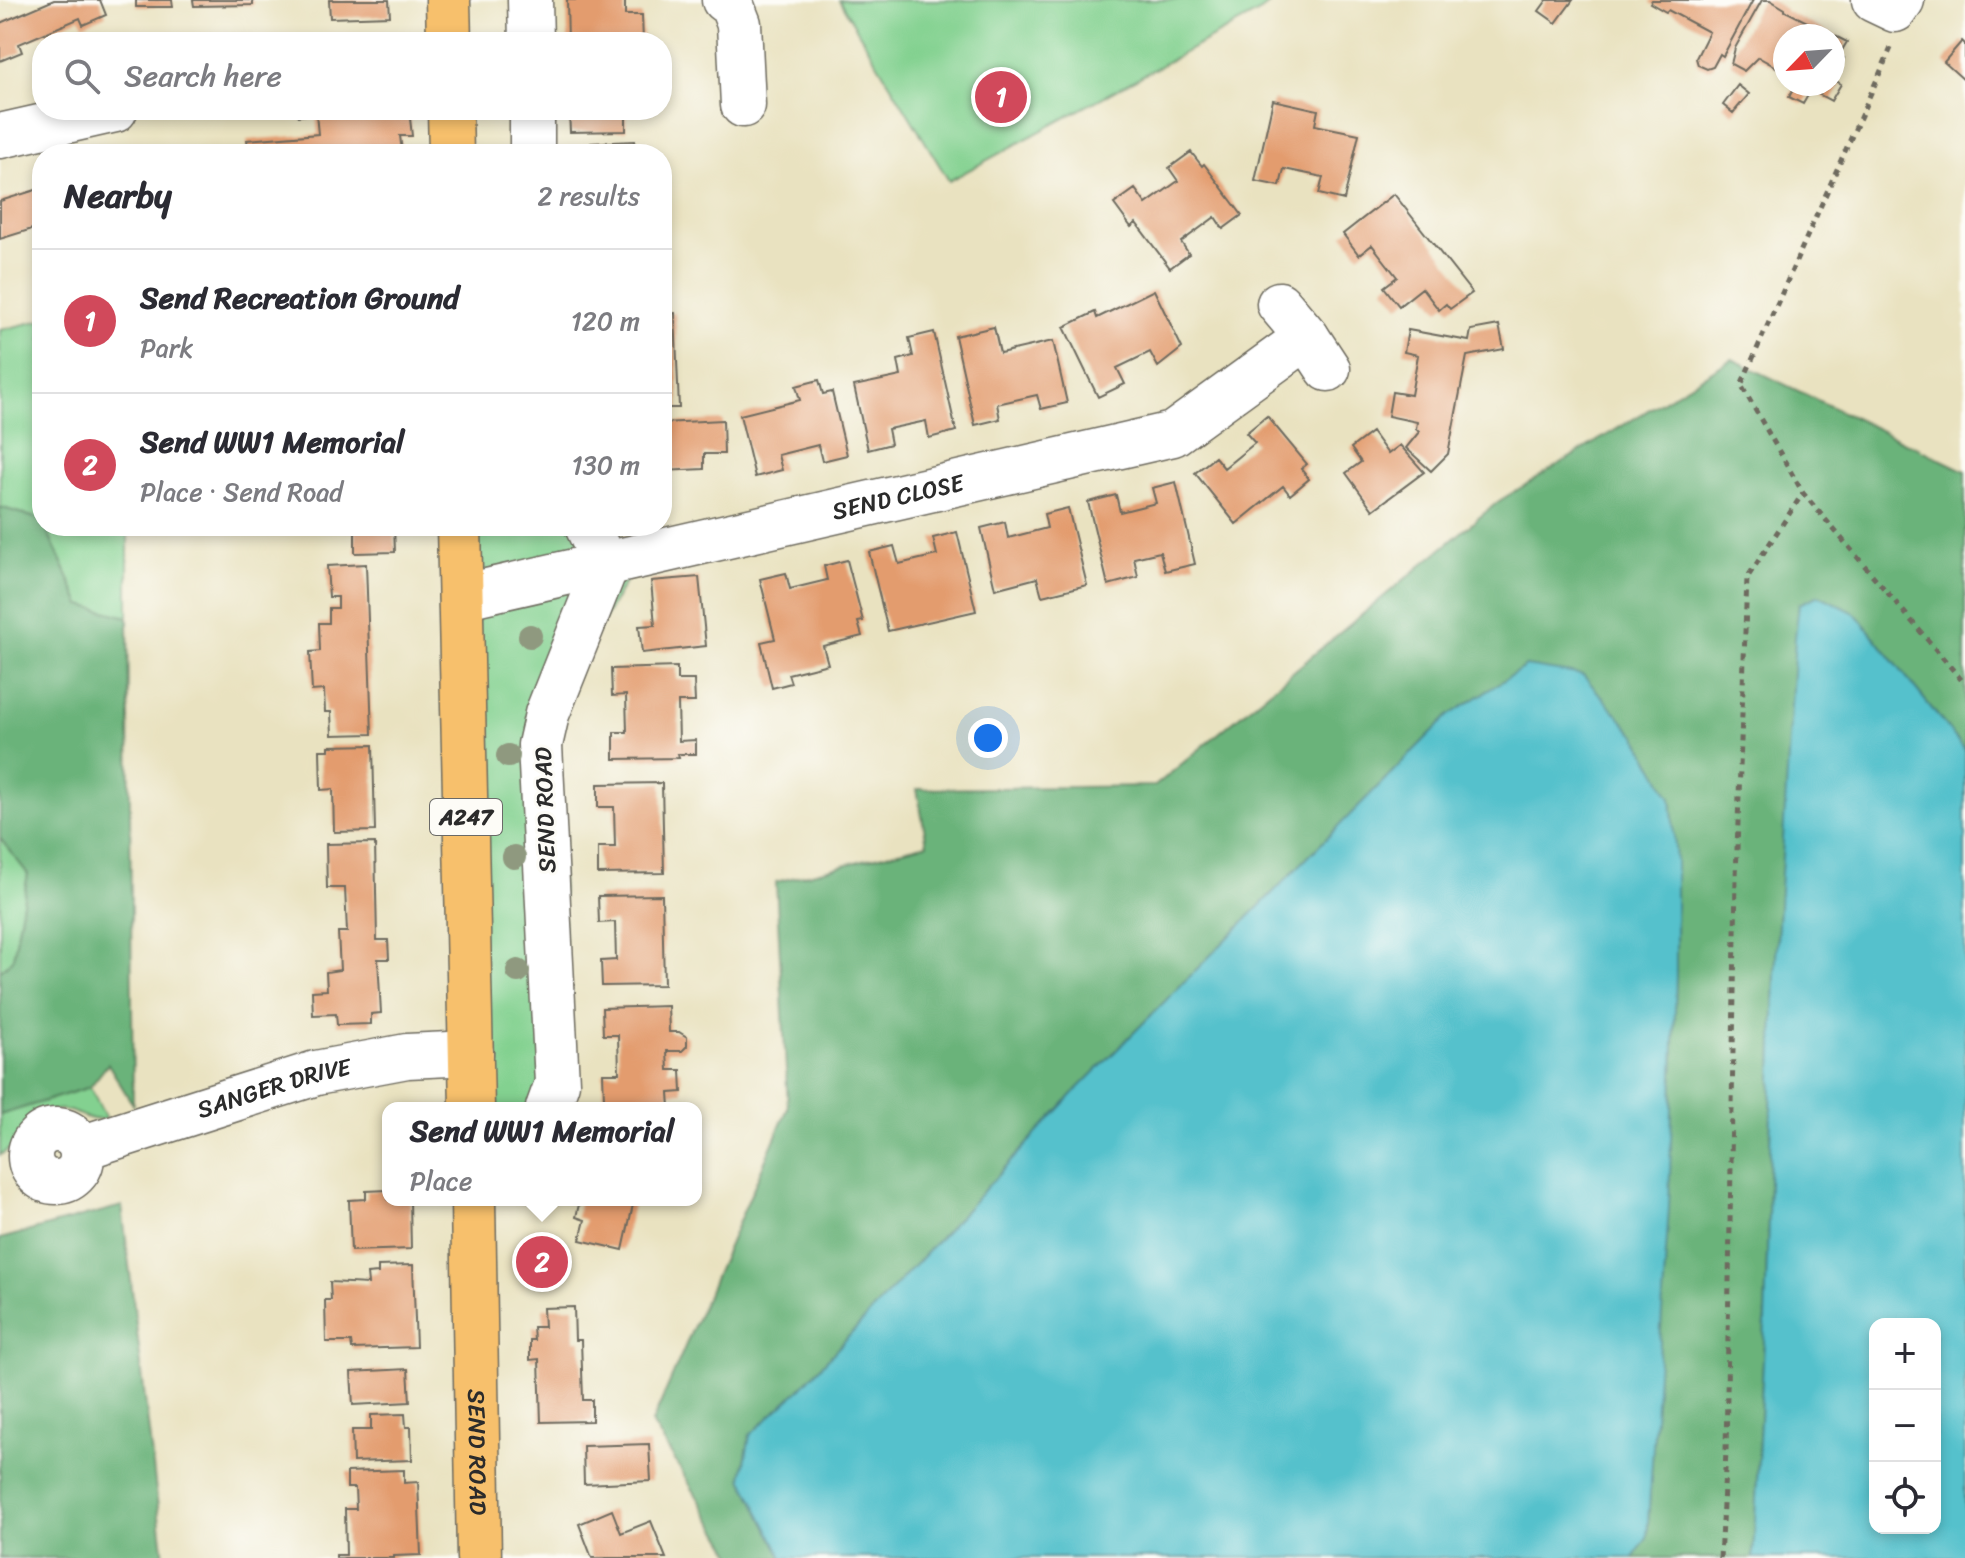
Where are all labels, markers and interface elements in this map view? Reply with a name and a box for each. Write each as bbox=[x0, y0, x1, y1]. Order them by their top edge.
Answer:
north arrow bbox=[1773, 24, 1845, 96]
search box bbox=[32, 32, 672, 120]
text: Search here bbox=[124, 49, 282, 103]
icon: search bbox=[60, 54, 104, 98]
pin: 1 bbox=[975, 67, 1027, 127]
text: Nearby bbox=[64, 166, 172, 226]
text: 2 results bbox=[538, 173, 640, 219]
text: Send Recreation Ground bbox=[140, 271, 459, 325]
text: 1 bbox=[84, 298, 96, 344]
text: 120 m bbox=[571, 298, 640, 344]
text: Park bbox=[140, 325, 193, 371]
text: Send WW1 Memorial bbox=[140, 415, 405, 469]
text: 2 bbox=[82, 442, 98, 488]
text: 130 m bbox=[571, 442, 640, 488]
street label: SEND CLOSE bbox=[828, 461, 969, 532]
text: Place · Send Road bbox=[140, 469, 343, 515]
your location bbox=[968, 718, 1008, 758]
street label: SEND ROAD bbox=[522, 746, 568, 874]
road number: A247 bbox=[430, 799, 502, 835]
street label: SANGER DRIVE bbox=[191, 1046, 356, 1131]
popup bbox=[382, 1102, 702, 1206]
text: Send WW1 Memorial bbox=[410, 1104, 674, 1158]
text: Place bbox=[410, 1158, 472, 1204]
pin: 2 bbox=[516, 1232, 568, 1292]
map controls bbox=[1869, 1318, 1941, 1534]
button: + bbox=[1869, 1318, 1941, 1390]
street label: SEND ROAD bbox=[455, 1389, 499, 1516]
button: − bbox=[1869, 1390, 1941, 1462]
button: locate bbox=[1869, 1462, 1941, 1534]

